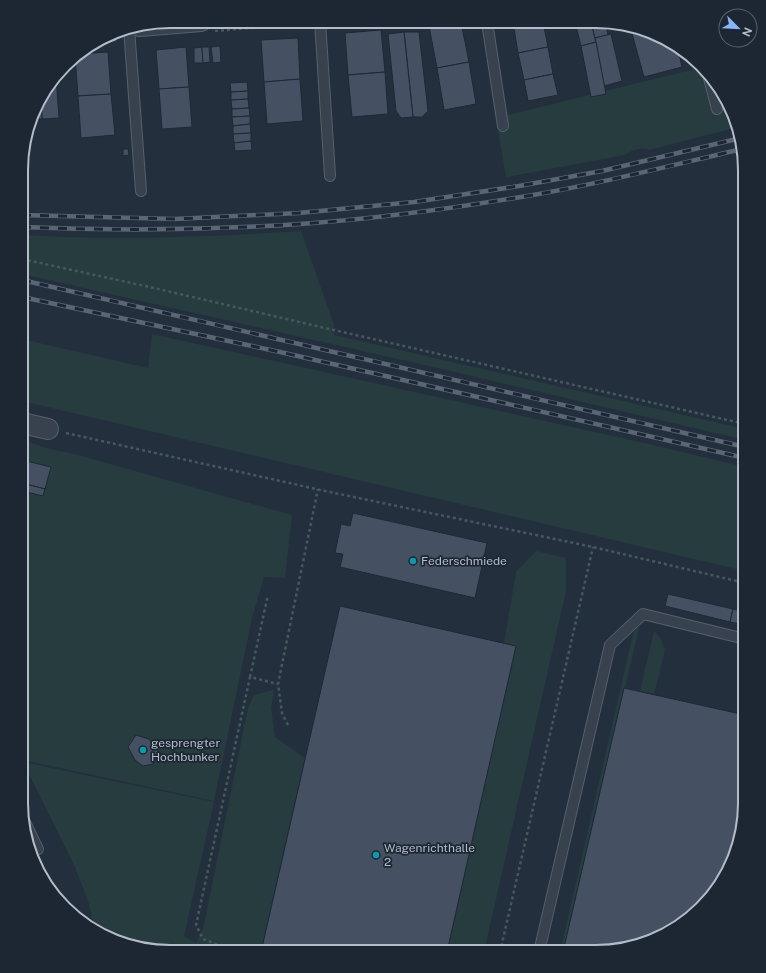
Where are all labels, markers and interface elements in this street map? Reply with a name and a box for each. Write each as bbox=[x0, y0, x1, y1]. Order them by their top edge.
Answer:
north arrow bbox=[718, 8, 758, 48]
text: N bbox=[740, 26, 754, 38]
place label: Federschmiede bbox=[421, 554, 507, 568]
marker: Federschmiede bbox=[408, 556, 418, 566]
place label: gesprengter Hochbunker bbox=[151, 736, 220, 764]
marker: gesprengter Hochbunker bbox=[138, 745, 148, 755]
place label: Wagenrichthalle 2 bbox=[384, 841, 475, 869]
marker: Wagenrichthalle 2 bbox=[371, 850, 381, 860]

